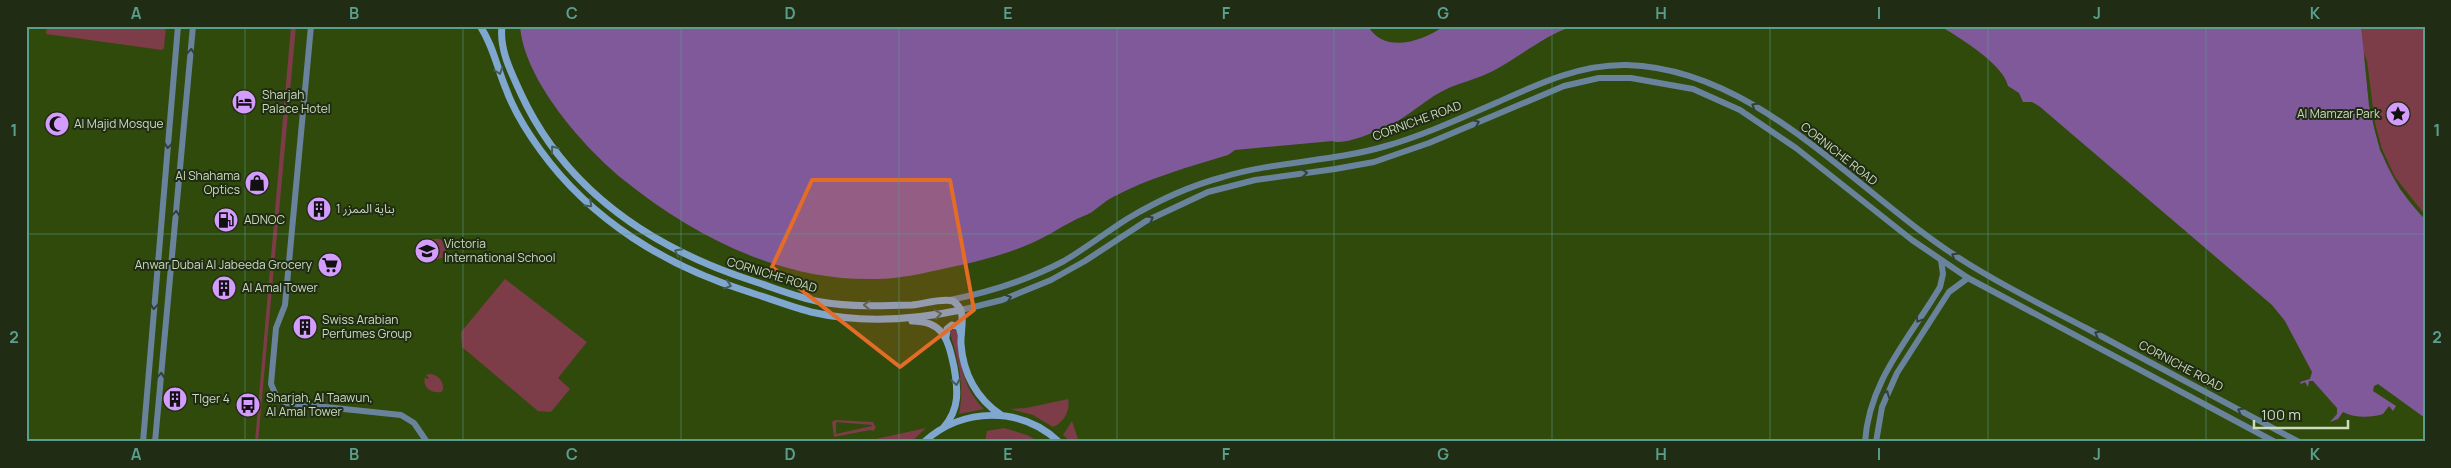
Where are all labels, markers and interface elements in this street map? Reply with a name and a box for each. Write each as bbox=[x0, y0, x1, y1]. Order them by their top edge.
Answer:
text: A bbox=[131, 2, 142, 24]
text: B bbox=[349, 2, 359, 24]
text: C bbox=[566, 2, 578, 24]
text: D bbox=[784, 2, 796, 24]
text: E bbox=[1003, 2, 1013, 24]
text: F bbox=[1222, 2, 1231, 24]
text: G bbox=[1437, 2, 1449, 24]
text: H bbox=[1655, 2, 1667, 24]
text: I bbox=[1877, 2, 1881, 24]
text: J bbox=[2093, 2, 2101, 24]
text: K bbox=[2310, 2, 2321, 24]
one-way arrow bbox=[185, 48, 196, 56]
one-way arrow bbox=[493, 66, 503, 74]
place label: Sharjah Palace Hotel bbox=[262, 86, 331, 117]
hotel icon: Sharjah Palace Hotel bbox=[231, 89, 257, 115]
street label: CORNICHE ROAD bbox=[1370, 97, 1464, 145]
place icon: Al Mamzar Park bbox=[2385, 101, 2411, 127]
one-way arrow bbox=[1752, 103, 1761, 112]
place label: Al Mamzar Park bbox=[2297, 105, 2381, 122]
mosque icon: Al Majid Mosque bbox=[44, 111, 70, 137]
place label: Al Majid Mosque bbox=[74, 115, 164, 132]
street label: CORNICHE ROAD bbox=[1797, 118, 1881, 189]
text: 1 bbox=[10, 119, 18, 141]
one-way arrow bbox=[1471, 119, 1480, 129]
text: 1 bbox=[2433, 119, 2441, 141]
one-way arrow bbox=[163, 141, 174, 149]
one-way arrow bbox=[551, 145, 560, 155]
place label: Al Shahama Optics bbox=[175, 167, 240, 198]
one-way arrow bbox=[1300, 168, 1308, 179]
shop icon: Al Shahama Optics bbox=[244, 170, 270, 196]
building icon: بناية الممزر 1 bbox=[306, 196, 332, 222]
one-way arrow bbox=[584, 198, 593, 207]
place label: بناية الممزر 1 bbox=[336, 200, 395, 217]
fuel station icon: ADNOC bbox=[213, 207, 239, 233]
one-way arrow bbox=[170, 210, 181, 218]
place label: ADNOC bbox=[244, 211, 286, 228]
one-way arrow bbox=[1144, 215, 1153, 225]
place label: Victoria International School bbox=[444, 235, 556, 266]
school or university icon: Victoria International School bbox=[414, 238, 440, 264]
one-way arrow bbox=[674, 248, 683, 258]
supermarket icon: Anwar Dubai Al Jabeeda Grocery bbox=[317, 252, 343, 278]
street label: CORNICHE ROAD bbox=[725, 253, 819, 296]
one-way arrow bbox=[1951, 253, 1961, 262]
place label: Anwar Dubai Al Jabeeda Grocery bbox=[135, 256, 313, 273]
building icon: Al Amal Tower bbox=[211, 275, 237, 301]
place label: Al Amal Tower bbox=[242, 279, 318, 296]
one-way arrow bbox=[723, 280, 732, 290]
one-way arrow bbox=[1003, 293, 1012, 303]
one-way arrow bbox=[862, 300, 870, 311]
one-way arrow bbox=[149, 303, 160, 311]
one-way arrow bbox=[934, 310, 943, 320]
place label: Swiss Arabian Perfumes Group bbox=[322, 311, 412, 342]
building icon: Swiss Arabian Perfumes Group bbox=[292, 314, 318, 340]
one-way arrow bbox=[1915, 314, 1925, 323]
text: 2 bbox=[9, 326, 19, 348]
text: 2 bbox=[2432, 326, 2442, 348]
one-way arrow bbox=[2094, 330, 2103, 340]
street label: CORNICHE ROAD bbox=[2136, 336, 2227, 395]
one-way arrow bbox=[155, 371, 166, 379]
one-way arrow bbox=[951, 378, 961, 387]
building icon: TIger 4 bbox=[162, 386, 188, 412]
place label: Sharjah, Al Taawun, Al Amal Tower bbox=[266, 389, 373, 420]
place label: TIger 4 bbox=[192, 390, 230, 407]
one-way arrow bbox=[1881, 391, 1891, 399]
bus stop icon: Sharjah, Al Taawun, Al Amal Tower bbox=[235, 392, 261, 418]
scale bar bbox=[2254, 398, 2347, 430]
text: 100 m bbox=[2261, 404, 2301, 425]
one-way arrow bbox=[2237, 407, 2246, 417]
text: A bbox=[131, 443, 142, 465]
text: B bbox=[349, 443, 359, 465]
text: C bbox=[566, 443, 578, 465]
text: D bbox=[784, 443, 796, 465]
text: E bbox=[1003, 443, 1013, 465]
text: F bbox=[1222, 443, 1231, 465]
text: G bbox=[1437, 443, 1449, 465]
text: H bbox=[1655, 443, 1667, 465]
text: I bbox=[1877, 443, 1881, 465]
text: J bbox=[2093, 443, 2101, 465]
text: K bbox=[2310, 443, 2321, 465]

